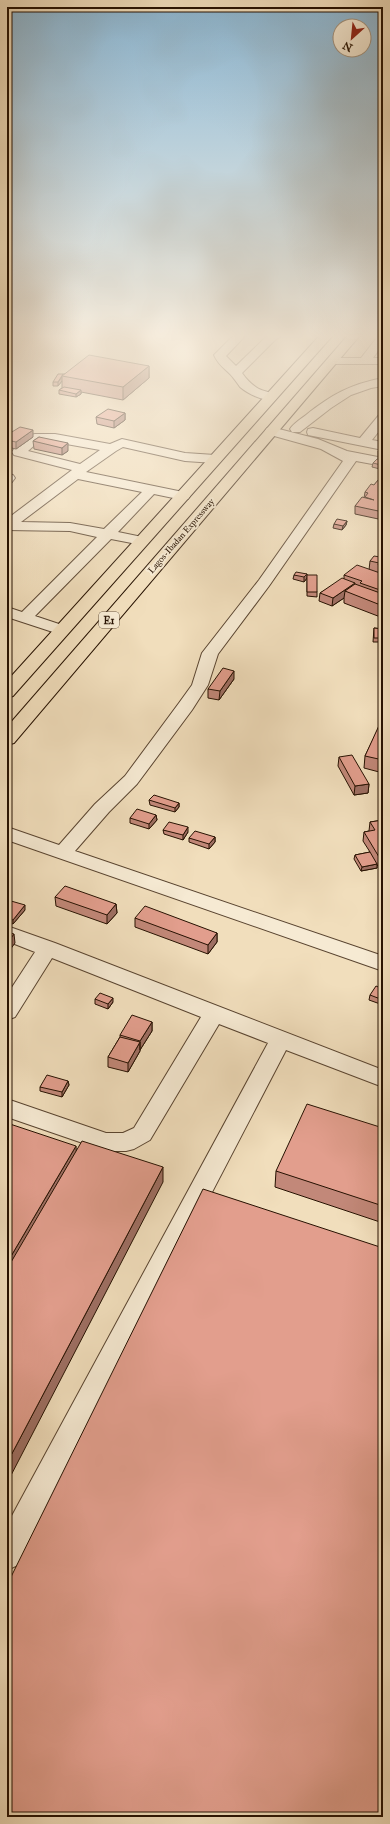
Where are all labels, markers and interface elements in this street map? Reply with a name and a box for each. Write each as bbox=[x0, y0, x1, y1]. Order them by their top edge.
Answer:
north arrow bbox=[332, 18, 372, 58]
text: N bbox=[340, 38, 355, 54]
street label: Lagos-Ibadan Expressway bbox=[145, 495, 217, 576]
road number: E1 bbox=[99, 612, 119, 628]

